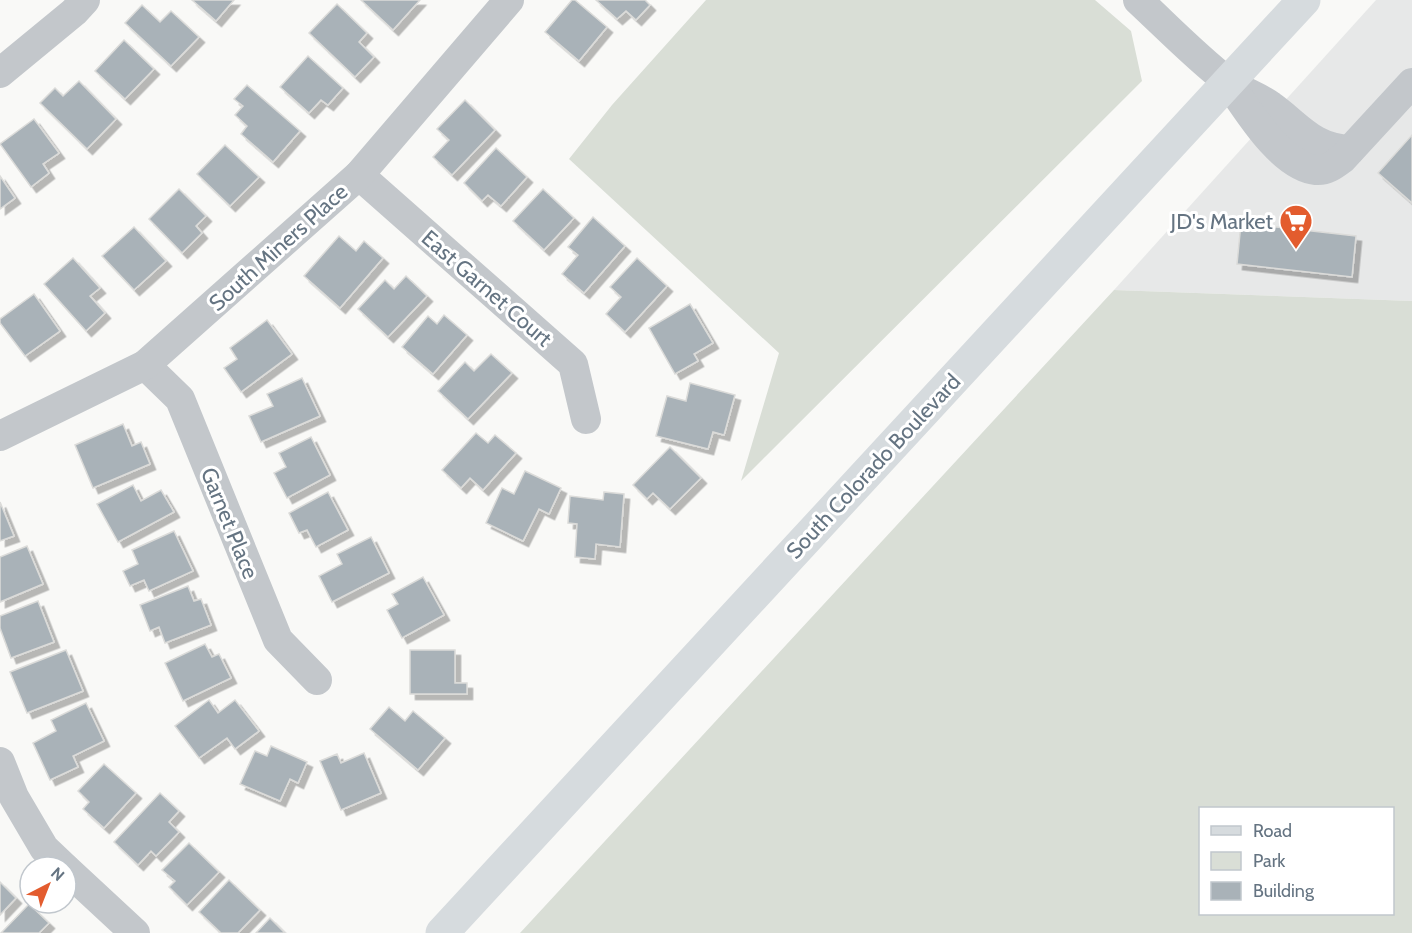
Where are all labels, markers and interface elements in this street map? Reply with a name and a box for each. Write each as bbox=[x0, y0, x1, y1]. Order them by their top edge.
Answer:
street label: South Miners Place bbox=[204, 178, 353, 317]
supermarket icon: JD's Market bbox=[1278, 203, 1314, 250]
place label: JD's Market bbox=[1170, 208, 1274, 235]
street label: East Garnet Court bbox=[416, 224, 558, 353]
street label: South Colorado Boulevard bbox=[781, 368, 966, 564]
street label: Garnet Place bbox=[195, 464, 264, 583]
legend bbox=[1199, 807, 1394, 915]
text: Road bbox=[1253, 820, 1292, 842]
text: Park bbox=[1253, 850, 1286, 872]
north arrow bbox=[18, 855, 78, 915]
text: N bbox=[47, 863, 68, 885]
text: Building bbox=[1253, 880, 1315, 902]

